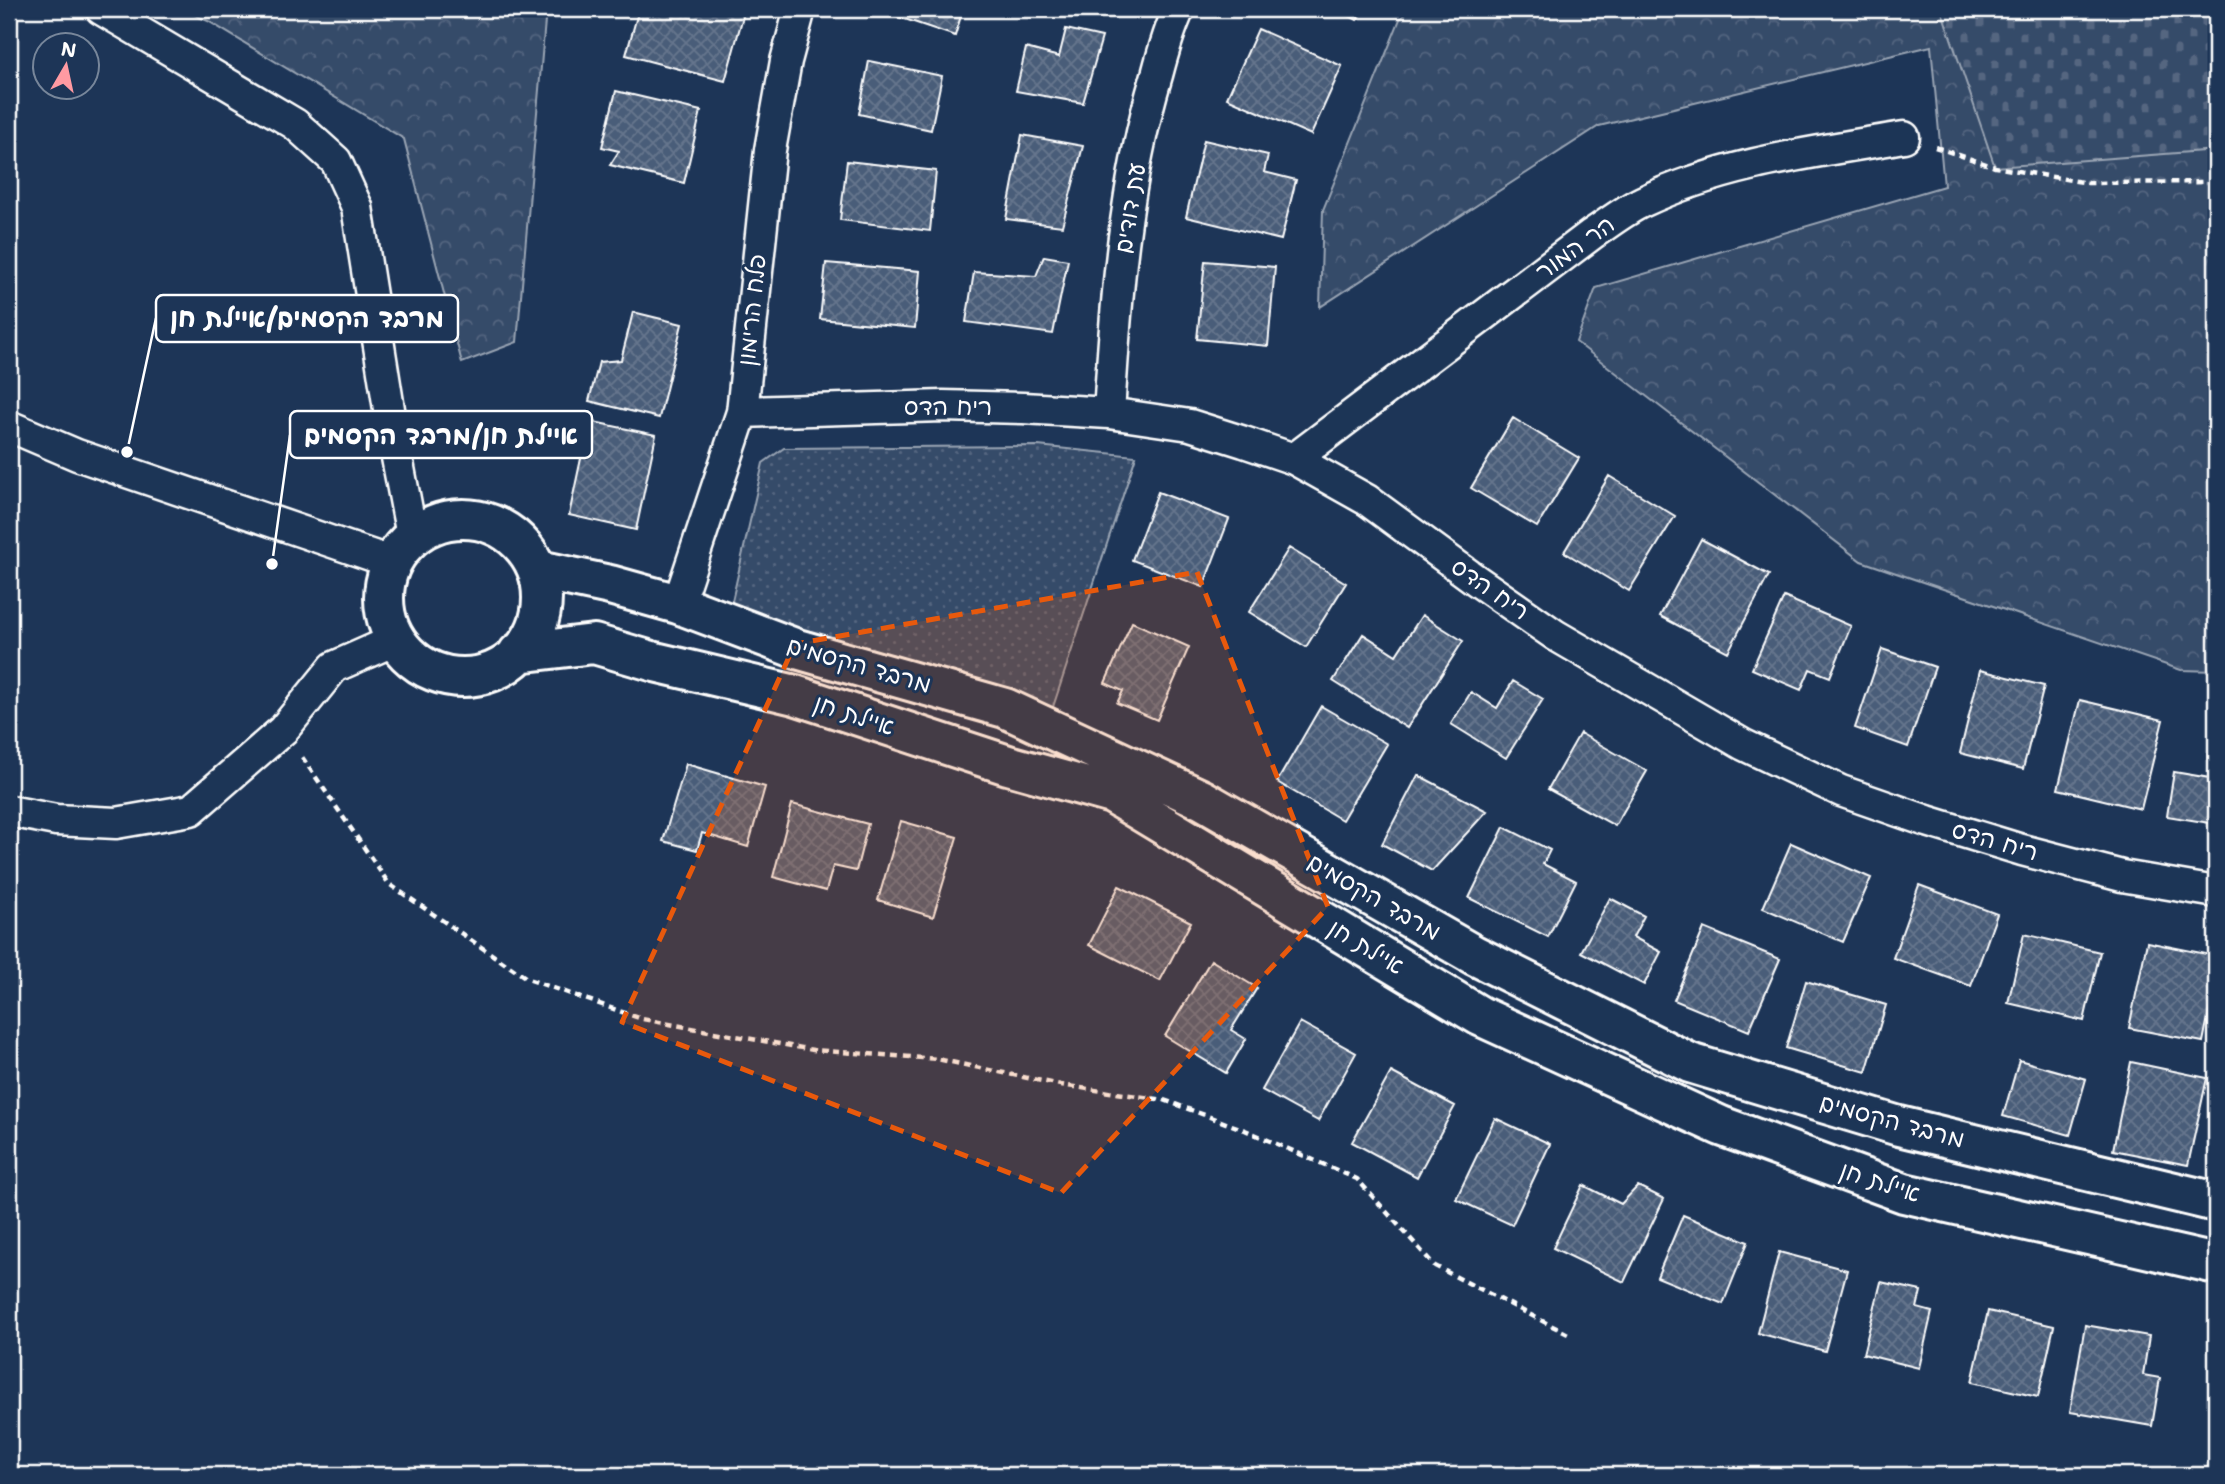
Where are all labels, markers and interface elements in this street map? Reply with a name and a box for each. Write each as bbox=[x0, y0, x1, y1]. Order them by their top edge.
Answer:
north arrow bbox=[32, 32, 102, 102]
text: N bbox=[59, 36, 78, 63]
street label: עת דודים bbox=[1107, 160, 1153, 256]
street label: הר המור bbox=[1529, 208, 1621, 288]
street label: פלח הרימון bbox=[730, 252, 774, 368]
callout: מרבד הקסמים/איילת חן bbox=[156, 295, 458, 342]
text: מרבד הקסמים/איילת חן bbox=[170, 300, 444, 335]
street label: ריח הדס bbox=[904, 391, 992, 423]
callout: איילת חן/מרבד הקסמים bbox=[290, 411, 592, 458]
text: איילת חן/מרבד הקסמים bbox=[304, 417, 578, 452]
street label: ריח הדס bbox=[1445, 551, 1535, 627]
street label: מרבד הקסמים bbox=[783, 629, 935, 701]
street label: איילת חן bbox=[809, 687, 899, 743]
street label: ריח הדס bbox=[1948, 813, 2042, 869]
street label: מרבד הקסמים bbox=[1302, 846, 1446, 948]
street label: איילת חן bbox=[1322, 912, 1410, 982]
street label: מרבד הקסמים bbox=[1816, 1086, 1968, 1156]
street label: איילת חן bbox=[1835, 1154, 1925, 1210]

